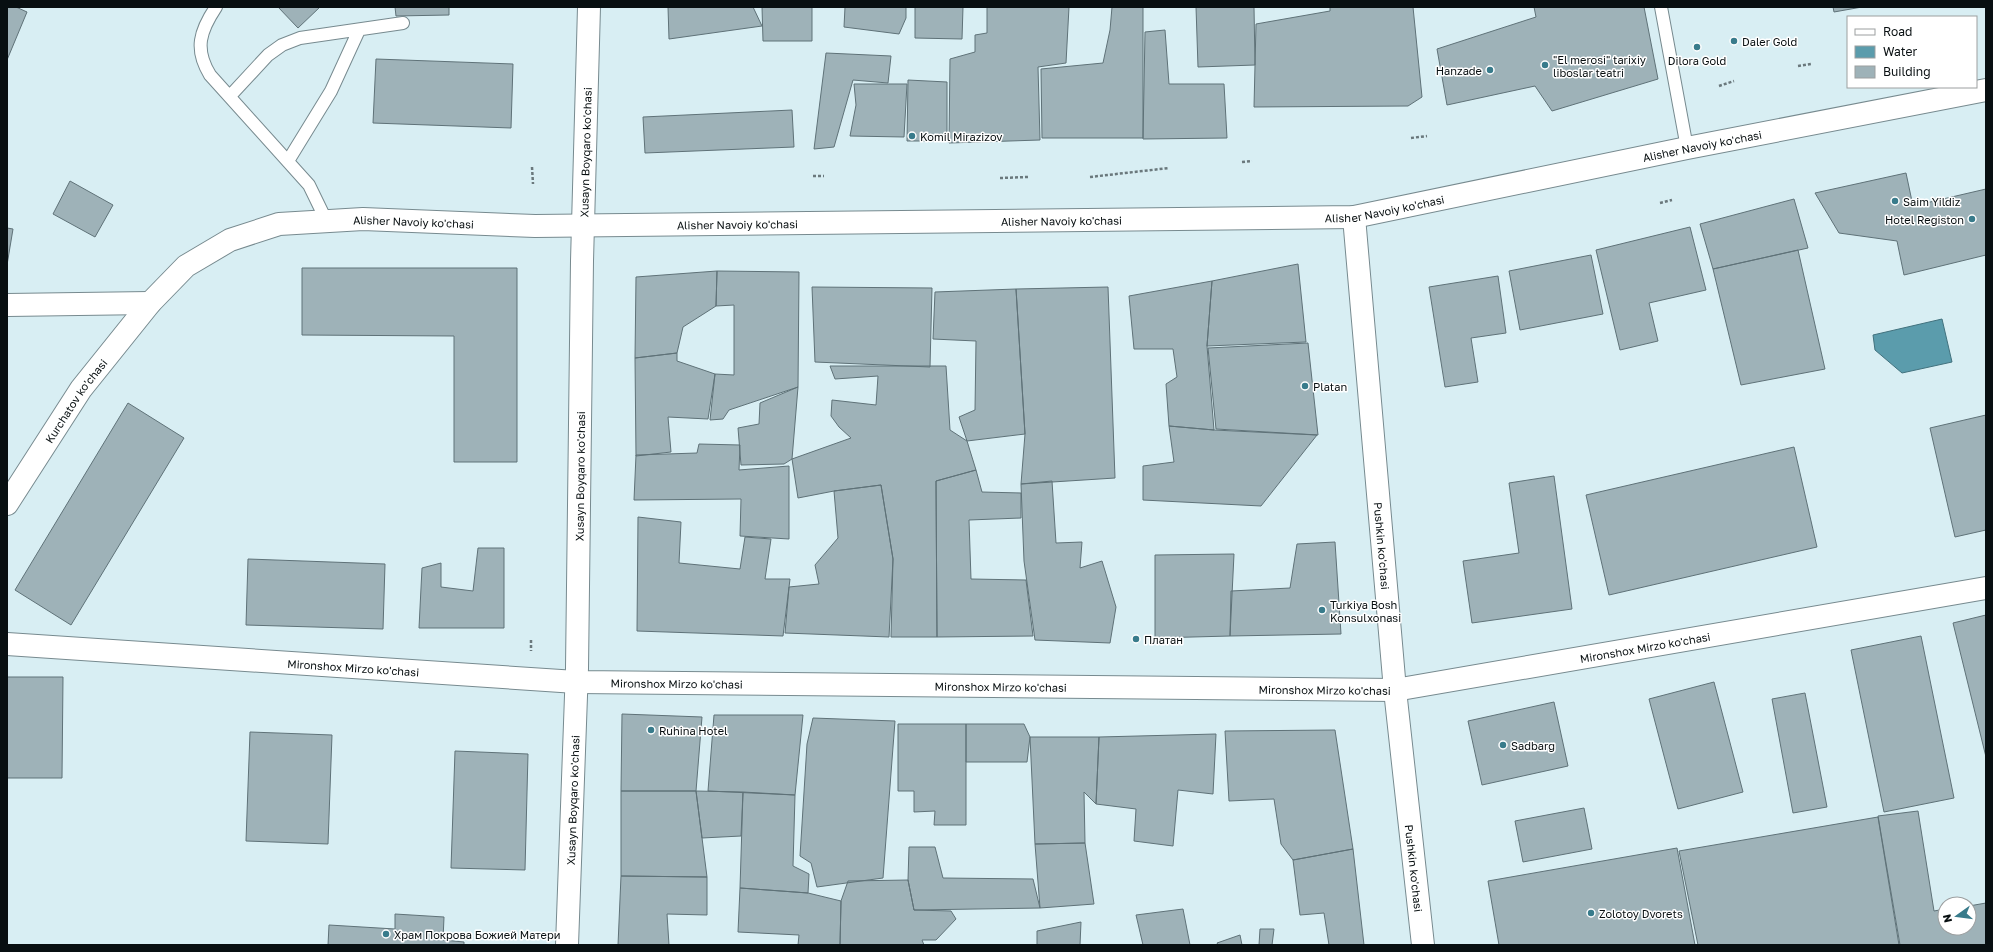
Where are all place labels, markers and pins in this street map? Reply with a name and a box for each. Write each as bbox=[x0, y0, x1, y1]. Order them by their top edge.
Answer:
place label: Daler Gold bbox=[1742, 35, 1797, 48]
marker: Daler Gold bbox=[1729, 36, 1739, 46]
marker: Dilora Gold bbox=[1692, 42, 1702, 52]
place label: "El merosi" tarixiy liboslar teatri bbox=[1553, 53, 1646, 79]
place label: Dilora Gold bbox=[1668, 54, 1726, 67]
marker: "El merosi" tarixiy liboslar teatri bbox=[1540, 60, 1550, 70]
place label: Hanzade bbox=[1436, 64, 1482, 77]
marker: Hanzade bbox=[1485, 65, 1495, 75]
place label: Komil Mirazizov bbox=[920, 130, 1002, 143]
marker: Komil Mirazizov bbox=[907, 131, 917, 141]
place label: Saim Yildiz bbox=[1903, 195, 1961, 208]
marker: Saim Yildiz bbox=[1890, 196, 1900, 206]
place label: Hotel Registon bbox=[1885, 213, 1964, 226]
marker: Hotel Registon bbox=[1967, 214, 1977, 224]
place label: Platan bbox=[1313, 380, 1347, 393]
marker: Platan bbox=[1300, 381, 1310, 391]
place label: Turkiya Bosh Konsulxonasi bbox=[1330, 598, 1401, 624]
marker: Turkiya Bosh Konsulxonasi bbox=[1317, 605, 1327, 615]
place label: Платан bbox=[1144, 633, 1183, 646]
marker: Платан bbox=[1131, 634, 1141, 644]
place label: Ruhina Hotel bbox=[659, 724, 728, 737]
marker: Ruhina Hotel bbox=[646, 725, 656, 735]
place label: Sadbarg bbox=[1511, 739, 1555, 752]
marker: Sadbarg bbox=[1498, 740, 1508, 750]
place label: Zolotoy Dvorets bbox=[1599, 907, 1683, 920]
marker: Zolotoy Dvorets bbox=[1586, 908, 1596, 918]
place label: Храм Покрова Божией Матери bbox=[394, 928, 560, 941]
marker: Храм Покрова Божией Матери bbox=[381, 929, 391, 939]

